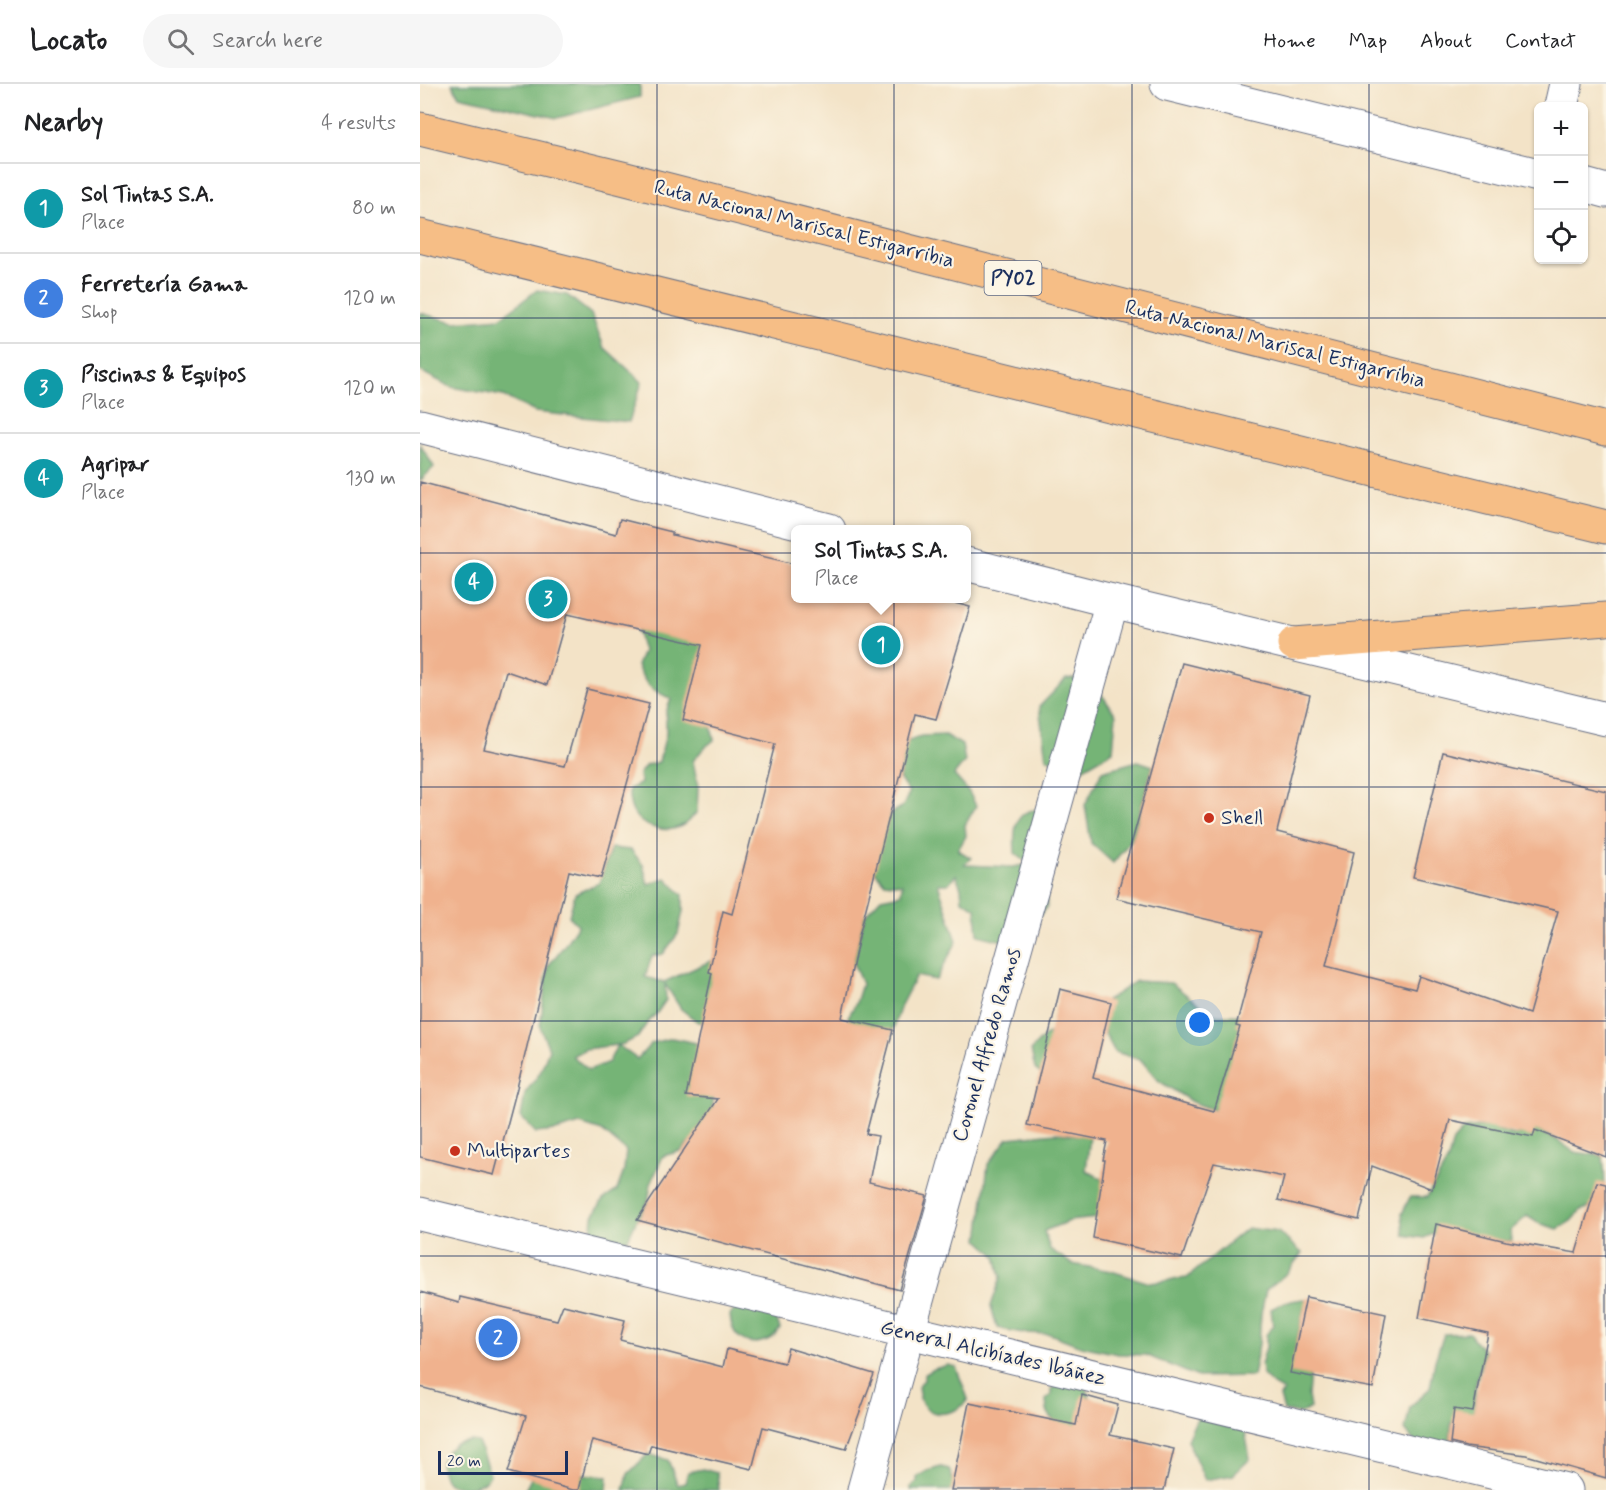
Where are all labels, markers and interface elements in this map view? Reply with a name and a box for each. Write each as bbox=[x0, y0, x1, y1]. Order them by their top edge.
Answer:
search box bbox=[143, 14, 563, 68]
text: Locato bbox=[30, 23, 107, 60]
icon: search bbox=[164, 25, 197, 58]
text: Search here bbox=[212, 27, 323, 55]
text: Home bbox=[1264, 27, 1316, 55]
text: Map bbox=[1349, 27, 1387, 55]
text: About bbox=[1420, 27, 1472, 55]
text: Contact bbox=[1505, 27, 1576, 55]
map controls bbox=[1534, 102, 1588, 264]
button: + bbox=[1534, 102, 1588, 156]
text: Nearby bbox=[24, 106, 103, 140]
text: 4 results bbox=[321, 110, 396, 137]
button: − bbox=[1534, 156, 1588, 210]
street label: Ruta Nacional Mariscal Estigarribia bbox=[651, 173, 957, 275]
text: Sol Tintas S.A. bbox=[81, 181, 214, 209]
text: 1 bbox=[39, 195, 48, 222]
text: 80 m bbox=[352, 195, 396, 222]
text: Place bbox=[81, 209, 125, 236]
button: locate bbox=[1534, 210, 1588, 264]
road number: PY02 bbox=[984, 261, 1042, 295]
text: Ferretería Gama bbox=[81, 271, 247, 299]
text: 2 bbox=[39, 285, 48, 312]
text: 120 m bbox=[343, 285, 396, 312]
street label: Ruta Nacional Mariscal Estigarribia bbox=[1122, 293, 1428, 395]
text: Shop bbox=[81, 299, 118, 326]
text: Piscinas & Equipos bbox=[81, 361, 246, 389]
text: 3 bbox=[39, 375, 48, 402]
text: 120 m bbox=[343, 375, 396, 402]
text: Place bbox=[81, 389, 125, 416]
text: Agripar bbox=[81, 451, 149, 479]
text: 4 bbox=[38, 465, 49, 492]
text: 130 m bbox=[345, 465, 396, 492]
text: Place bbox=[81, 479, 125, 506]
popup bbox=[791, 525, 971, 603]
text: Sol Tintas S.A. bbox=[815, 537, 947, 565]
pin: 4 bbox=[454, 560, 494, 604]
text: Place bbox=[815, 565, 859, 592]
pin: 3 bbox=[528, 576, 568, 622]
pin: 1 bbox=[862, 622, 900, 668]
place label: Shell bbox=[1221, 804, 1263, 832]
marker: Shell bbox=[1202, 811, 1216, 825]
street label: Coronel Alfredo Ramos bbox=[946, 945, 1028, 1145]
your location bbox=[1185, 1008, 1214, 1037]
place label: Multipartes bbox=[467, 1137, 570, 1165]
marker: Multipartes bbox=[448, 1144, 462, 1158]
street label: General Alcibíades Ibáñez bbox=[878, 1313, 1108, 1393]
pin: 2 bbox=[478, 1316, 518, 1360]
scale bar bbox=[438, 1448, 568, 1476]
text: 20 m bbox=[447, 1451, 481, 1472]

